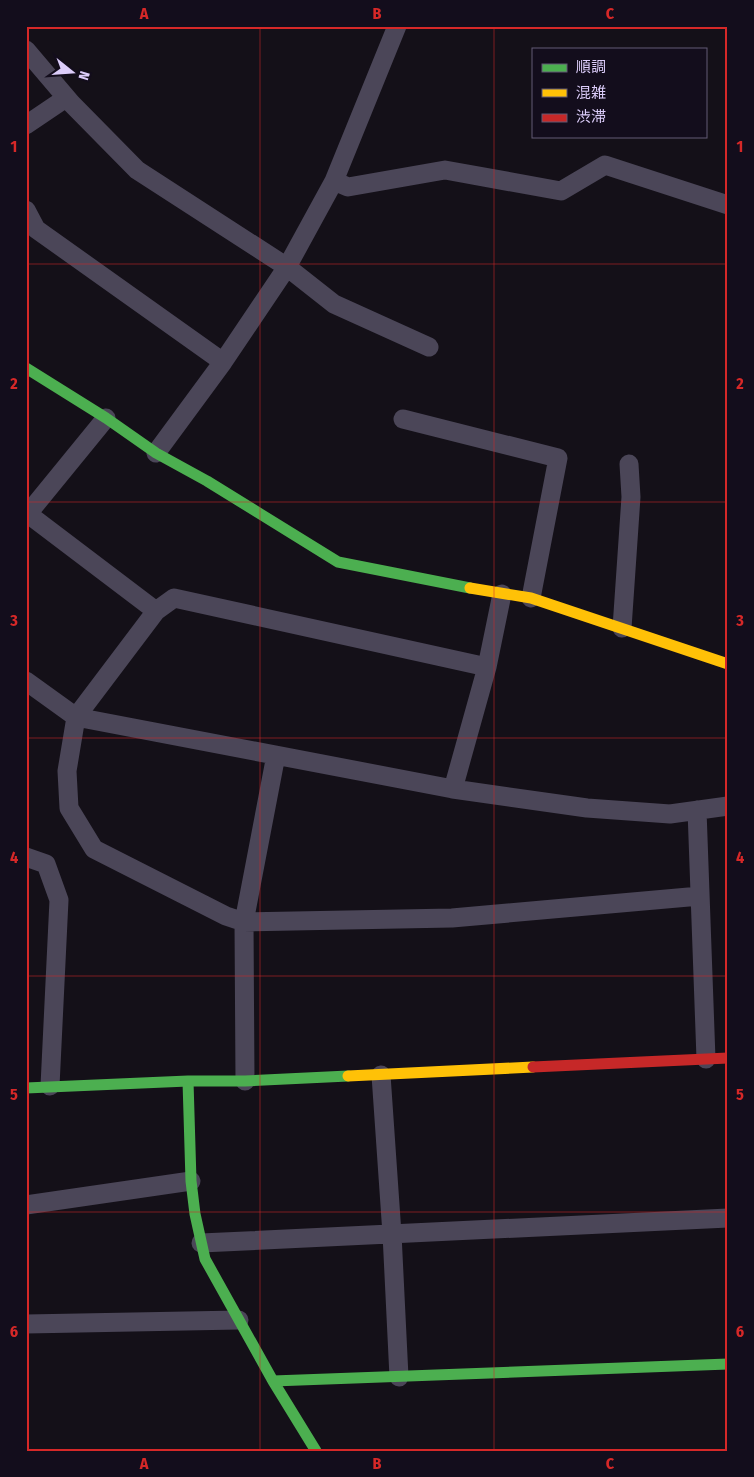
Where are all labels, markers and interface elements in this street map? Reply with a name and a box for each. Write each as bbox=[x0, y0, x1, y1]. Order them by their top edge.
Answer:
text: A bbox=[139, 4, 149, 23]
text: B bbox=[373, 4, 382, 23]
text: C bbox=[606, 4, 615, 23]
north arrow bbox=[48, 48, 98, 98]
legend bbox=[532, 48, 706, 138]
text: 順調 bbox=[576, 58, 606, 76]
text: N bbox=[75, 69, 93, 82]
text: 混雑 bbox=[576, 84, 606, 102]
text: 渋滞 bbox=[576, 108, 606, 126]
text: 1 bbox=[11, 137, 17, 156]
text: 1 bbox=[737, 137, 743, 156]
text: 2 bbox=[9, 374, 18, 393]
text: 2 bbox=[735, 374, 744, 393]
text: 3 bbox=[9, 611, 18, 630]
text: 3 bbox=[735, 611, 744, 630]
text: 4 bbox=[10, 848, 18, 867]
text: 4 bbox=[736, 848, 744, 867]
text: 5 bbox=[10, 1085, 18, 1104]
text: 5 bbox=[736, 1085, 744, 1104]
text: 6 bbox=[10, 1322, 18, 1341]
text: 6 bbox=[736, 1322, 744, 1341]
text: A bbox=[139, 1454, 149, 1473]
text: B bbox=[373, 1454, 382, 1473]
text: C bbox=[606, 1454, 615, 1473]

